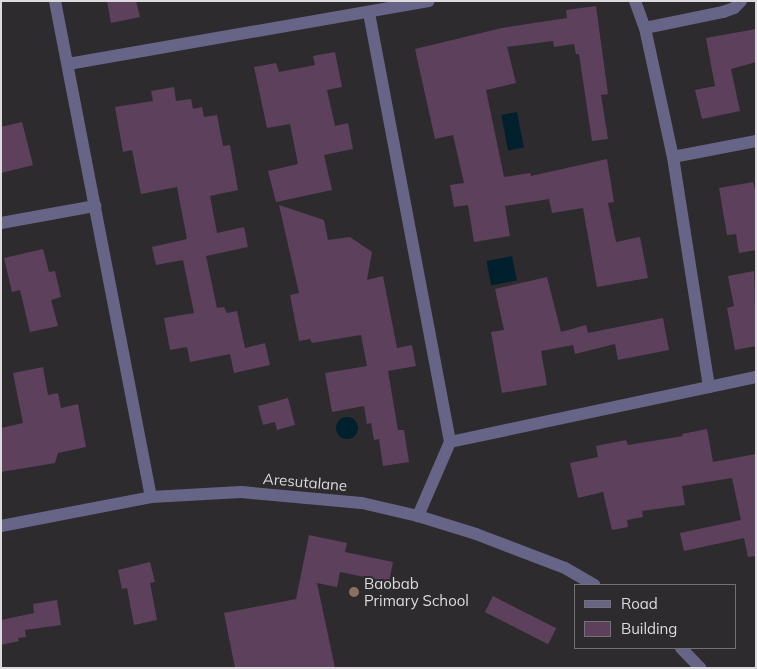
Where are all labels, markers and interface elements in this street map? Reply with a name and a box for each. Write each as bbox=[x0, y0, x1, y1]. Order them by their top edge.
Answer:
street label: Aresutalane bbox=[262, 469, 348, 495]
place label: Baobab Primary School bbox=[364, 574, 469, 609]
legend bbox=[574, 584, 737, 649]
marker: Baobab Primary School bbox=[348, 586, 360, 598]
text: Road bbox=[621, 594, 658, 613]
text: Building bbox=[621, 619, 677, 638]

